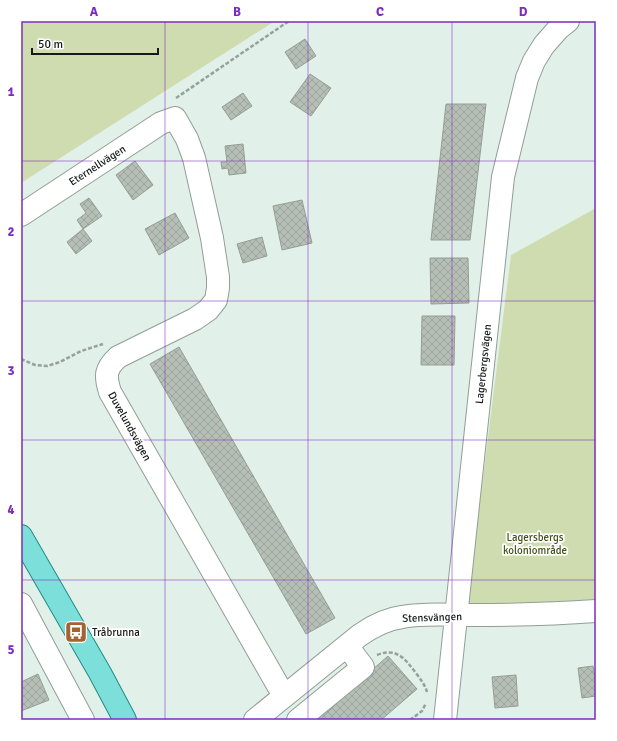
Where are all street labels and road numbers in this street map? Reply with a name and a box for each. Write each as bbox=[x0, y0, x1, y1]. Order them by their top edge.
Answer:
street label: Eternellvägen bbox=[66, 142, 128, 189]
street label: Lagerbergsvägen bbox=[473, 323, 494, 405]
street label: Duvelundsvägen bbox=[105, 389, 154, 463]
street label: Stensvängen bbox=[402, 610, 462, 625]

